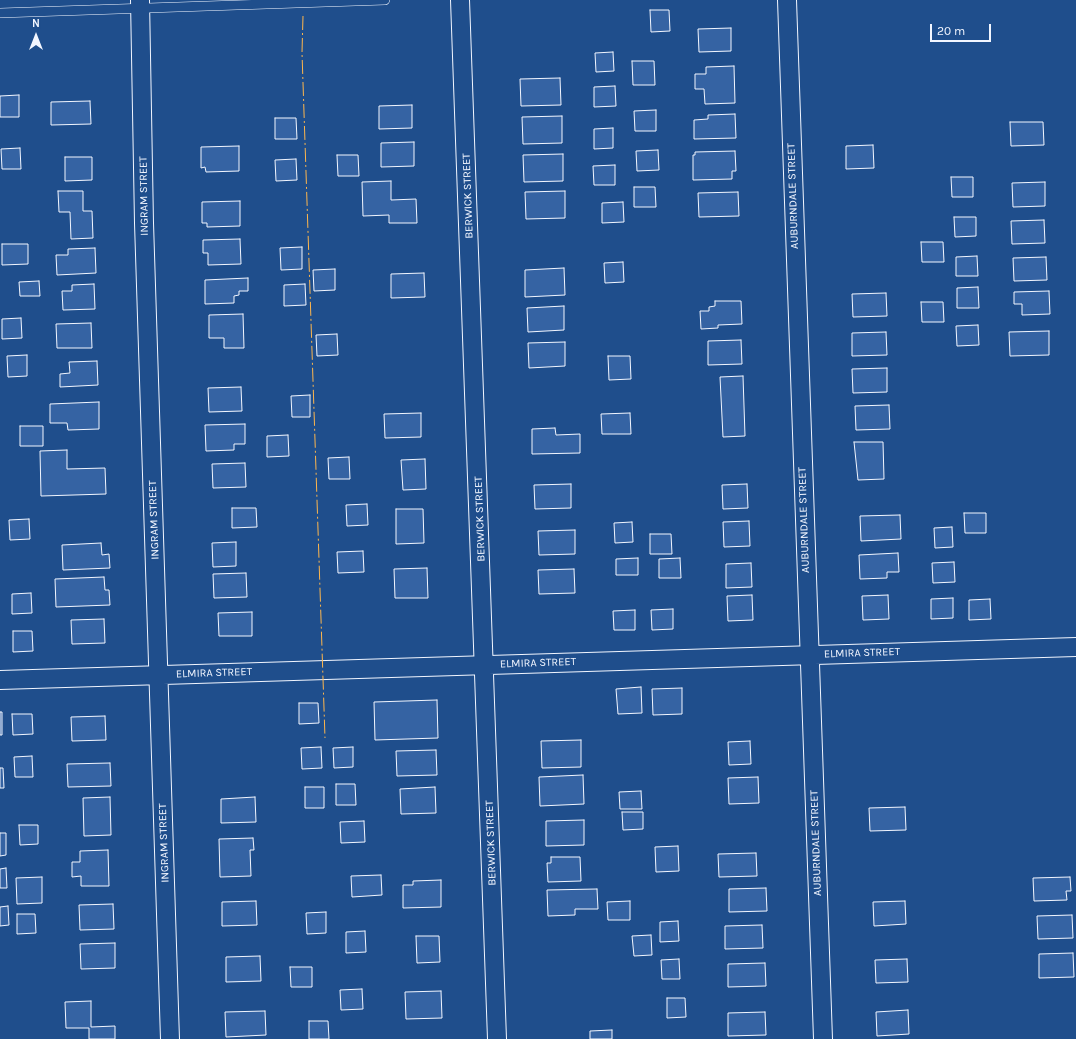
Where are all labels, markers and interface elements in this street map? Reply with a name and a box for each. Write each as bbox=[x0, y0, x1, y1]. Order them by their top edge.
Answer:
north arrow bbox=[16, 16, 56, 56]
scale bar bbox=[932, 16, 993, 42]
text: N bbox=[32, 17, 40, 30]
text: 20 m bbox=[937, 24, 965, 38]
street label: AUBURNDALE STREET bbox=[785, 143, 801, 249]
street label: BERWICK STREET bbox=[460, 153, 476, 239]
street label: INGRAM STREET bbox=[137, 156, 151, 236]
street label: AUBURNDALE STREET bbox=[796, 467, 812, 573]
street label: BERWICK STREET bbox=[472, 476, 488, 562]
street label: INGRAM STREET bbox=[146, 480, 162, 560]
street label: ELMIRA STREET bbox=[824, 645, 900, 661]
street label: ELMIRA STREET bbox=[500, 655, 576, 671]
street label: ELMIRA STREET bbox=[176, 665, 252, 681]
street label: AUBURNDALE STREET bbox=[808, 790, 824, 896]
street label: BERWICK STREET bbox=[483, 800, 499, 886]
street label: INGRAM STREET bbox=[156, 803, 172, 883]

